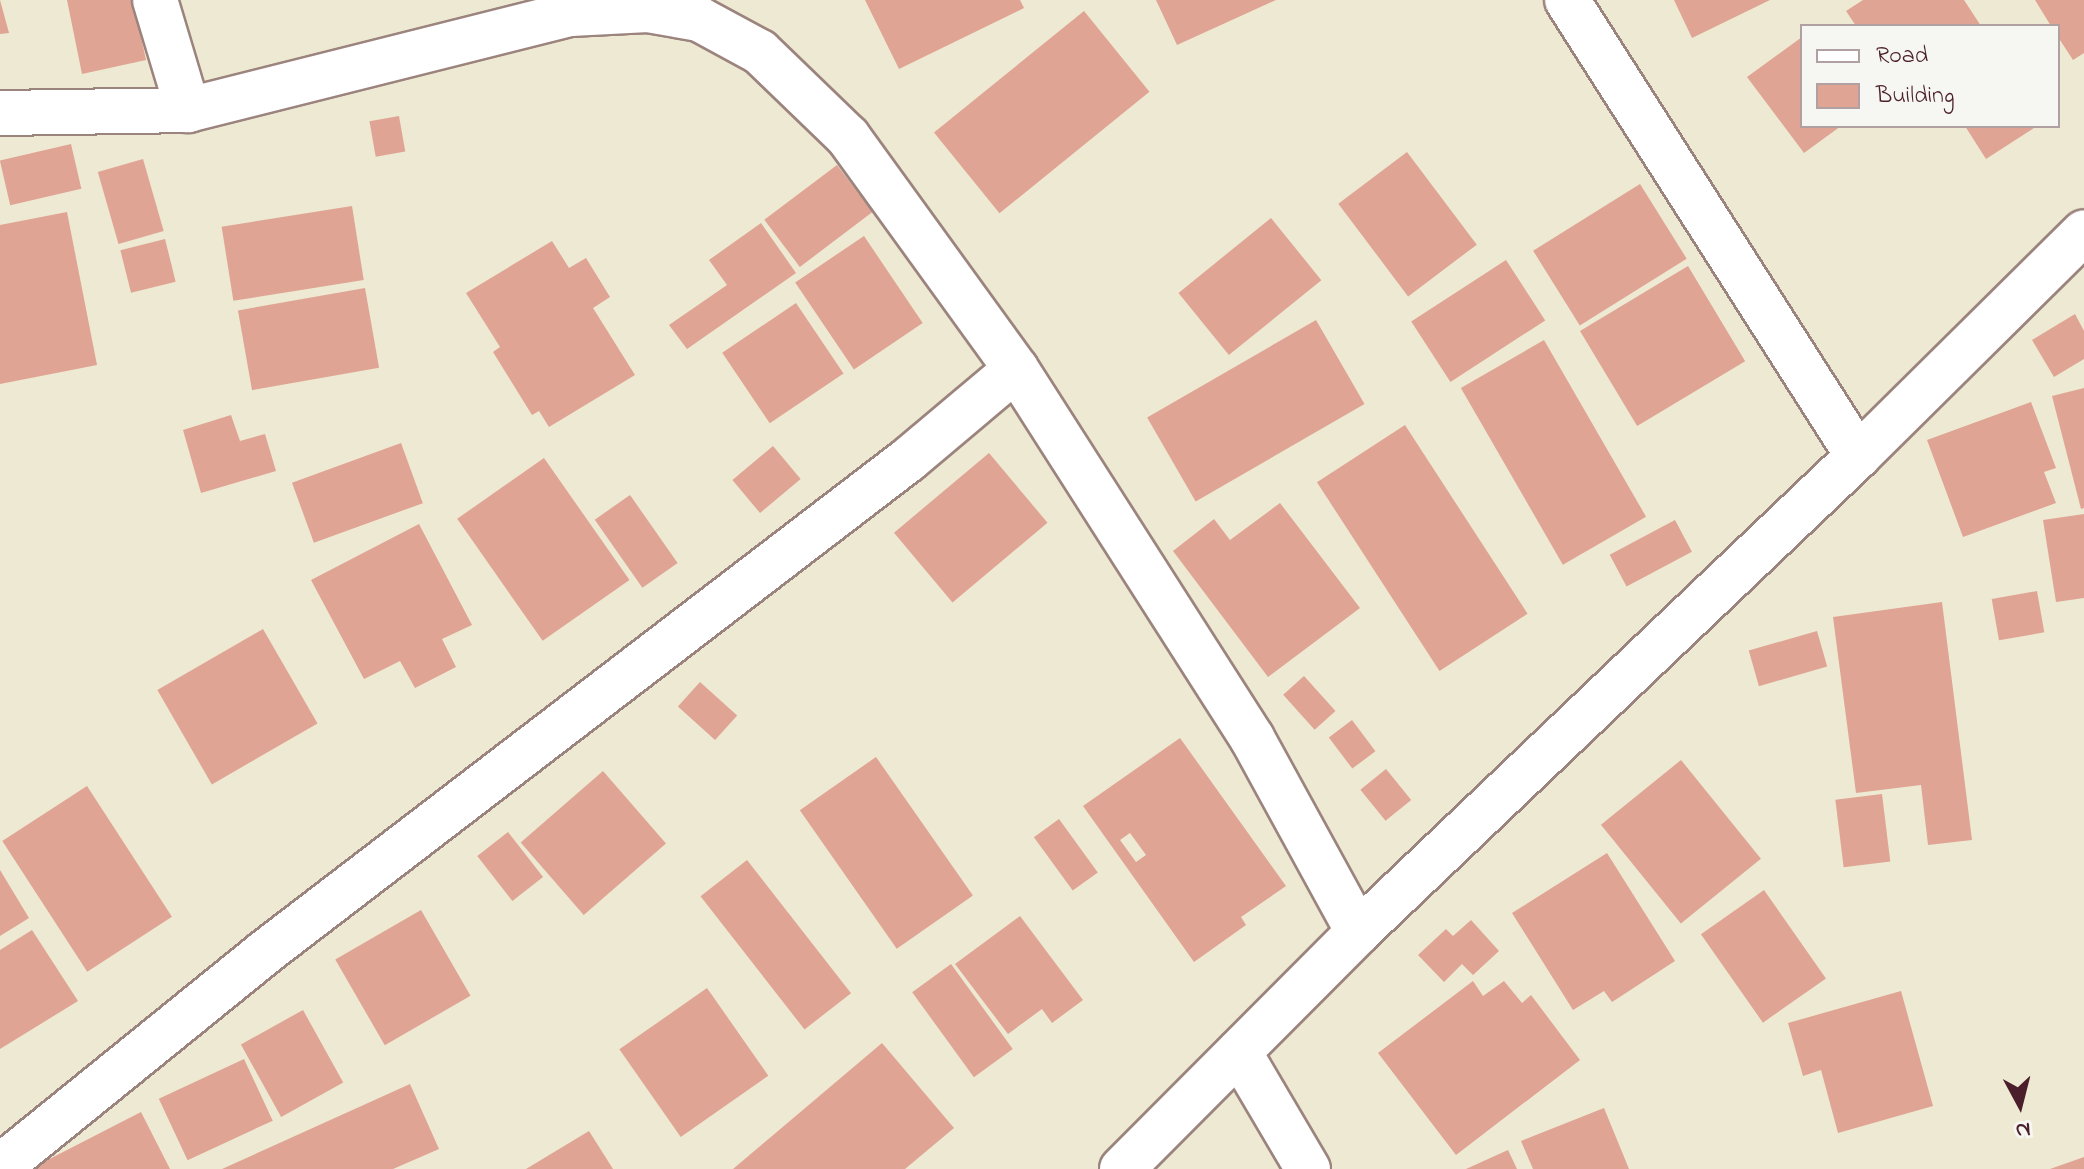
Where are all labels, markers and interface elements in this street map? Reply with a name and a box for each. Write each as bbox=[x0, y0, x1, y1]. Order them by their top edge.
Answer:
legend bbox=[1800, 24, 2060, 128]
text: Road bbox=[1876, 39, 1928, 74]
text: Building bbox=[1876, 79, 1955, 114]
north arrow bbox=[1980, 1065, 2060, 1145]
text: N bbox=[2014, 1112, 2032, 1146]

